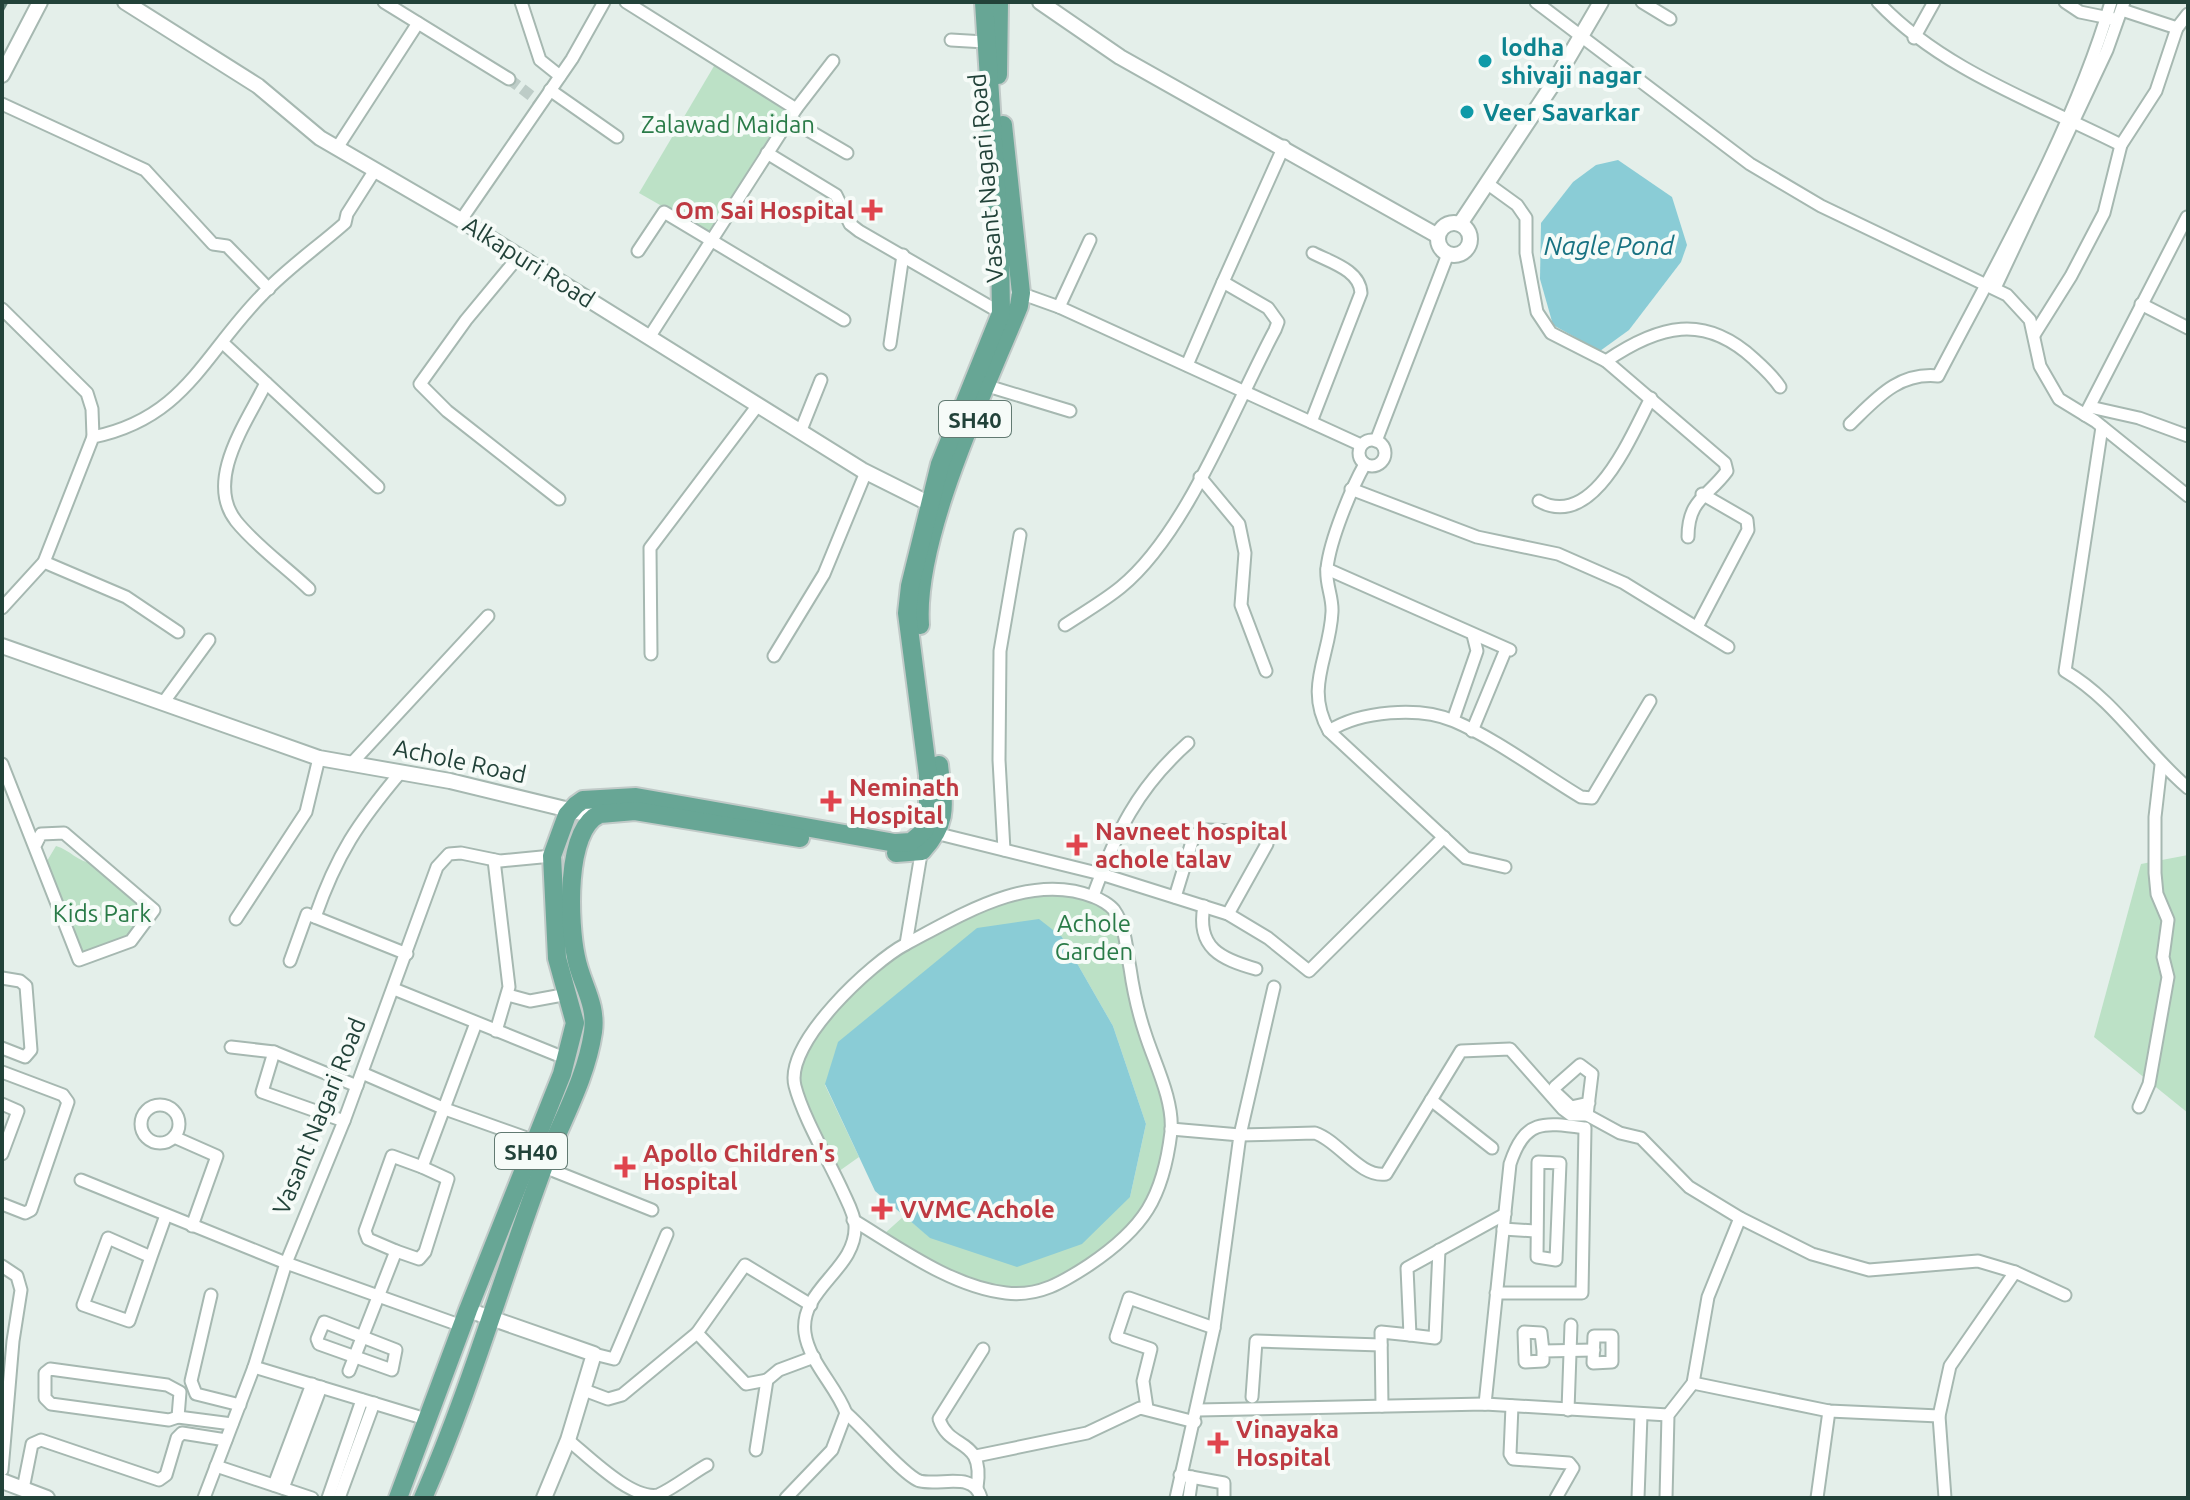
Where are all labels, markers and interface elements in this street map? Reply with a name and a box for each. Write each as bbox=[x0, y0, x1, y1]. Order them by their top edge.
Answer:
place label: lodha shivaji nagar bbox=[1501, 34, 1642, 89]
marker: lodha shivaji nagar bbox=[1476, 52, 1494, 70]
street label: Vasant Nagari Road bbox=[963, 72, 1009, 284]
place label: Veer Savarkar bbox=[1483, 99, 1640, 126]
marker: Veer Savarkar bbox=[1458, 103, 1476, 121]
park label: Zalawad Maidan bbox=[641, 111, 815, 138]
place label: Om Sai Hospital bbox=[675, 197, 854, 224]
marker: Om Sai Hospital bbox=[861, 199, 883, 221]
street label: Alkapuri Road bbox=[458, 211, 600, 313]
water label: Nagle Pond bbox=[1544, 231, 1676, 260]
road number: SH40 bbox=[939, 401, 1011, 437]
street label: Achole Road bbox=[391, 734, 529, 788]
place label: Neminath Hospital bbox=[849, 774, 960, 829]
marker: Neminath Hospital bbox=[820, 790, 842, 812]
place label: Navneet hospital achole talav bbox=[1095, 818, 1287, 873]
marker: Navneet hospital achole talav bbox=[1066, 834, 1088, 856]
park label: Kids Park bbox=[53, 900, 151, 927]
park label: Achole Garden bbox=[1055, 910, 1133, 965]
street label: Vasant Nagari Road bbox=[267, 1014, 371, 1218]
road number: SH40 bbox=[495, 1133, 567, 1169]
place label: Apollo Children's Hospital bbox=[643, 1140, 835, 1195]
marker: Apollo Children's Hospital bbox=[614, 1156, 636, 1178]
place label: VVMC Achole bbox=[900, 1196, 1055, 1223]
marker: VVMC Achole bbox=[871, 1198, 893, 1220]
place label: Vinayaka Hospital bbox=[1236, 1416, 1339, 1471]
marker: Vinayaka Hospital bbox=[1207, 1432, 1229, 1454]

